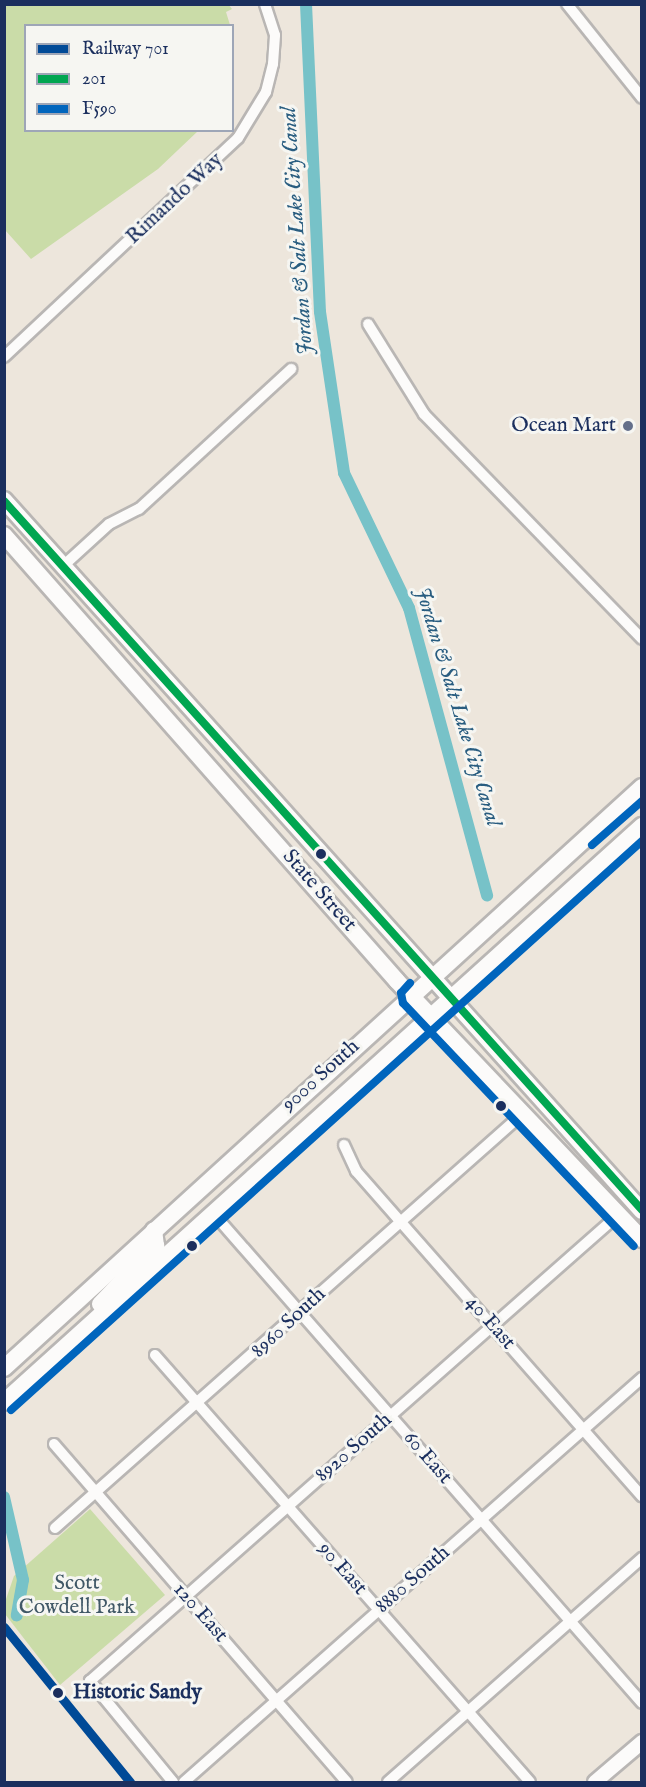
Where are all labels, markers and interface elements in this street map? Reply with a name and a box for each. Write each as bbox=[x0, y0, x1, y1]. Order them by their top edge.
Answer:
legend bbox=[24, 24, 234, 132]
text: Railway 701 bbox=[82, 38, 169, 61]
text: 201 bbox=[82, 68, 106, 91]
text: F590 bbox=[82, 98, 117, 121]
water label: Jordan & Salt Lake City Canal bbox=[276, 106, 320, 356]
street label: Rimando Way bbox=[121, 148, 229, 250]
place label: Ocean Mart bbox=[511, 413, 616, 439]
marker: Ocean Mart bbox=[621, 419, 635, 433]
water label: Jordan & Salt Lake City Canal bbox=[408, 584, 506, 830]
street label: State Street bbox=[276, 845, 362, 937]
unlabelled marker bbox=[315, 848, 327, 860]
street label: 9000 South bbox=[277, 1035, 365, 1117]
unlabelled marker bbox=[495, 1100, 507, 1112]
unlabelled marker bbox=[186, 1240, 198, 1252]
street label: 8960 South bbox=[247, 1282, 331, 1364]
street label: 40 East bbox=[460, 1291, 520, 1355]
street label: 8920 South bbox=[310, 1408, 398, 1488]
street label: 60 East bbox=[397, 1426, 457, 1490]
street label: 90 East bbox=[312, 1537, 372, 1601]
street label: 8880 South bbox=[370, 1541, 456, 1619]
park label: Scott Cowdell Park bbox=[19, 1571, 135, 1621]
street label: 120 East bbox=[167, 1578, 233, 1648]
place label: Historic Sandy bbox=[73, 1680, 202, 1706]
marker: Historic Sandy bbox=[48, 1683, 68, 1703]

